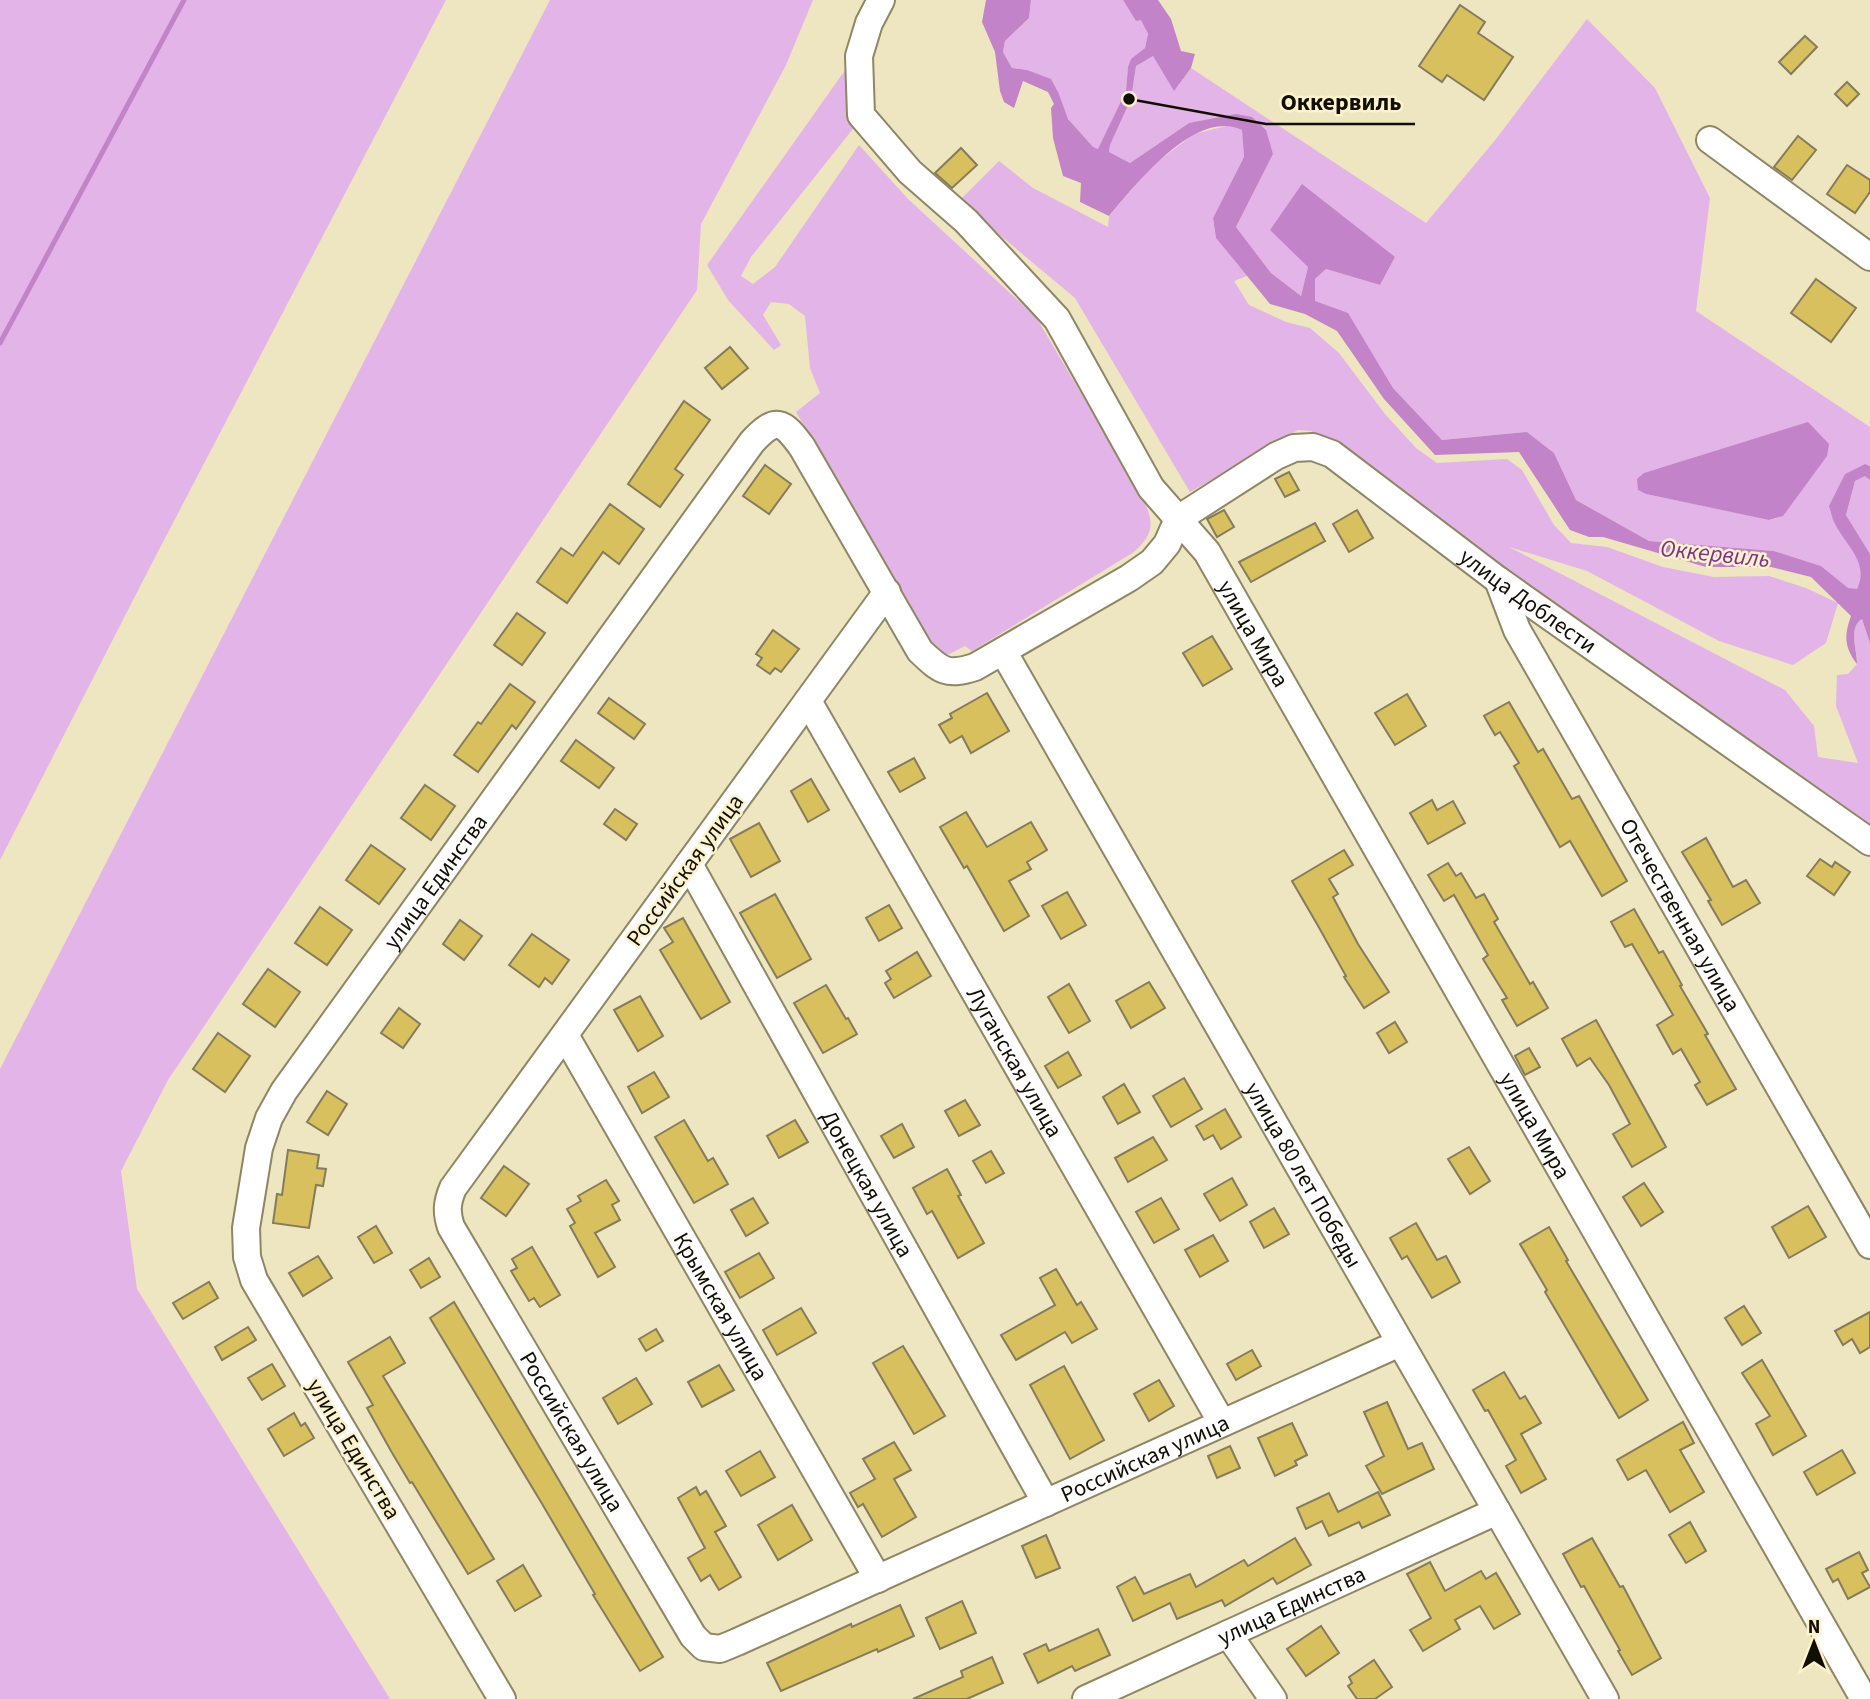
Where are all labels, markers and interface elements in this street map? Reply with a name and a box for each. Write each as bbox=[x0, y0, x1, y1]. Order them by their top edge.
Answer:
callout: Оккервиль bbox=[1266, 79, 1415, 124]
text: Оккервиль bbox=[1280, 85, 1402, 120]
water label: Оккервиль bbox=[1659, 531, 1771, 577]
street label: улица Доблести bbox=[1453, 540, 1604, 661]
street label: улица Мира bbox=[1210, 574, 1297, 693]
street label: Российская улица bbox=[618, 787, 752, 953]
street label: улица Единства bbox=[375, 807, 495, 956]
street label: Отечественная улица bbox=[1612, 812, 1749, 1018]
street label: Луганская улица bbox=[959, 981, 1071, 1143]
street label: улица Мира bbox=[1492, 1066, 1579, 1185]
street label: улица 80 лет Победы bbox=[1237, 1075, 1370, 1274]
street label: Донецкая улица bbox=[813, 1104, 922, 1263]
street label: Крымская улица bbox=[665, 1226, 777, 1387]
street label: Российская улица bbox=[512, 1345, 632, 1518]
street label: улица Единства bbox=[299, 1372, 409, 1526]
street label: Российская улица bbox=[1055, 1406, 1234, 1510]
street label: улица Единства bbox=[1212, 1557, 1371, 1653]
north arrow bbox=[1779, 1608, 1849, 1678]
text: N bbox=[1808, 1614, 1820, 1641]

